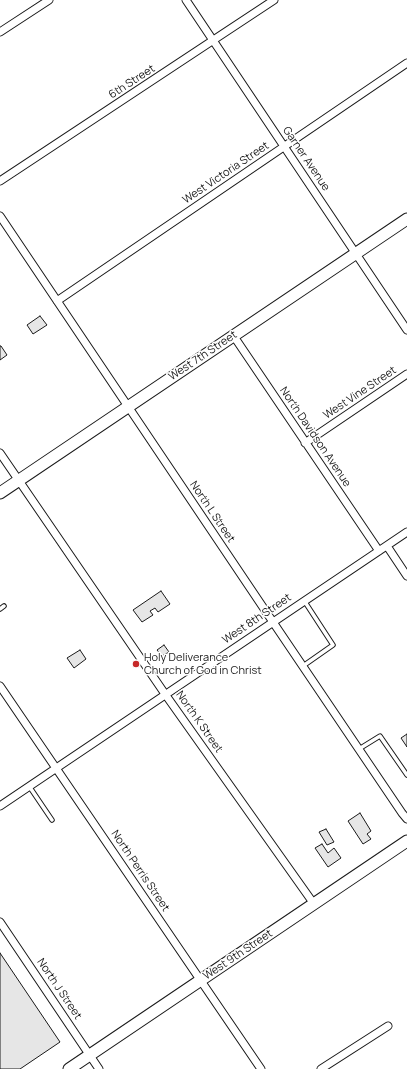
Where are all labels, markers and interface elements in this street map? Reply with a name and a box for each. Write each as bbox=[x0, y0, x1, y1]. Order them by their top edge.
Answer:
street label: 6th Street bbox=[106, 62, 158, 102]
street label: Garner Avenue bbox=[280, 124, 332, 194]
street label: West Victoria Street bbox=[180, 139, 272, 207]
street label: West 7th Street bbox=[166, 328, 240, 384]
street label: West Vine Street bbox=[321, 364, 399, 422]
street label: North Davidson Avenue bbox=[277, 384, 353, 490]
street label: North L Street bbox=[187, 479, 237, 545]
street label: West 8th Street bbox=[220, 591, 294, 647]
place label: Holy Deliverance Church of God in Christ bbox=[144, 651, 262, 677]
marker: Holy Deliverance Church of God in Christ bbox=[131, 659, 141, 669]
street label: North K Street bbox=[173, 689, 225, 755]
street label: North Perris Street bbox=[108, 828, 172, 914]
street label: West 9th Street bbox=[201, 927, 275, 983]
street label: North J Street bbox=[34, 956, 84, 1022]

